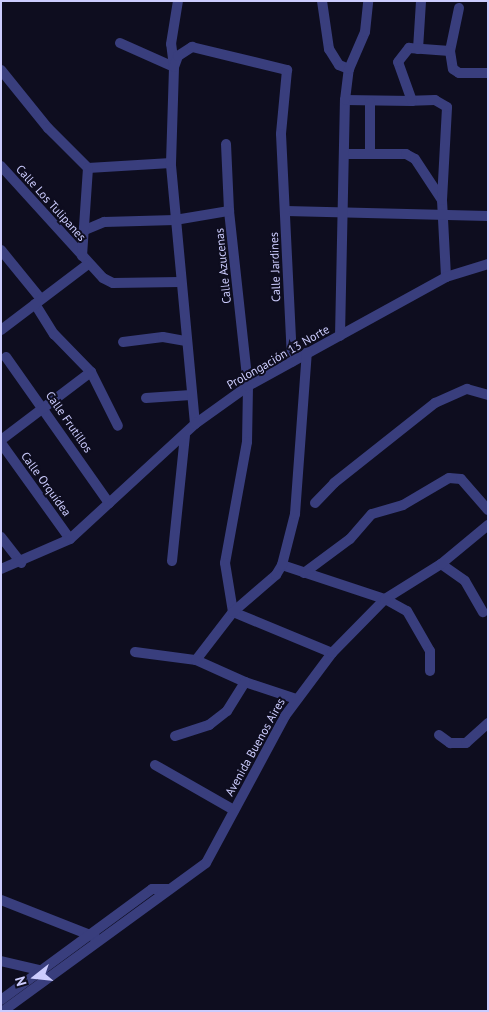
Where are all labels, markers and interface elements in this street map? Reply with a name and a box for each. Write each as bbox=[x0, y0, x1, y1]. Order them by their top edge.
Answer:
street label: Calle Los Tulipanes bbox=[13, 162, 89, 244]
street label: Calle Azucenas bbox=[212, 227, 234, 305]
street label: Calle Jardines bbox=[267, 232, 283, 302]
street label: Prolongación 13 Norte bbox=[224, 322, 332, 392]
street label: Calle Frutillos bbox=[43, 389, 95, 455]
street label: Calle Orquídea bbox=[18, 449, 74, 519]
street label: Avenida Buenos Aires bbox=[222, 695, 288, 799]
north arrow bbox=[10, 952, 60, 1002]
text: N bbox=[11, 974, 31, 988]

